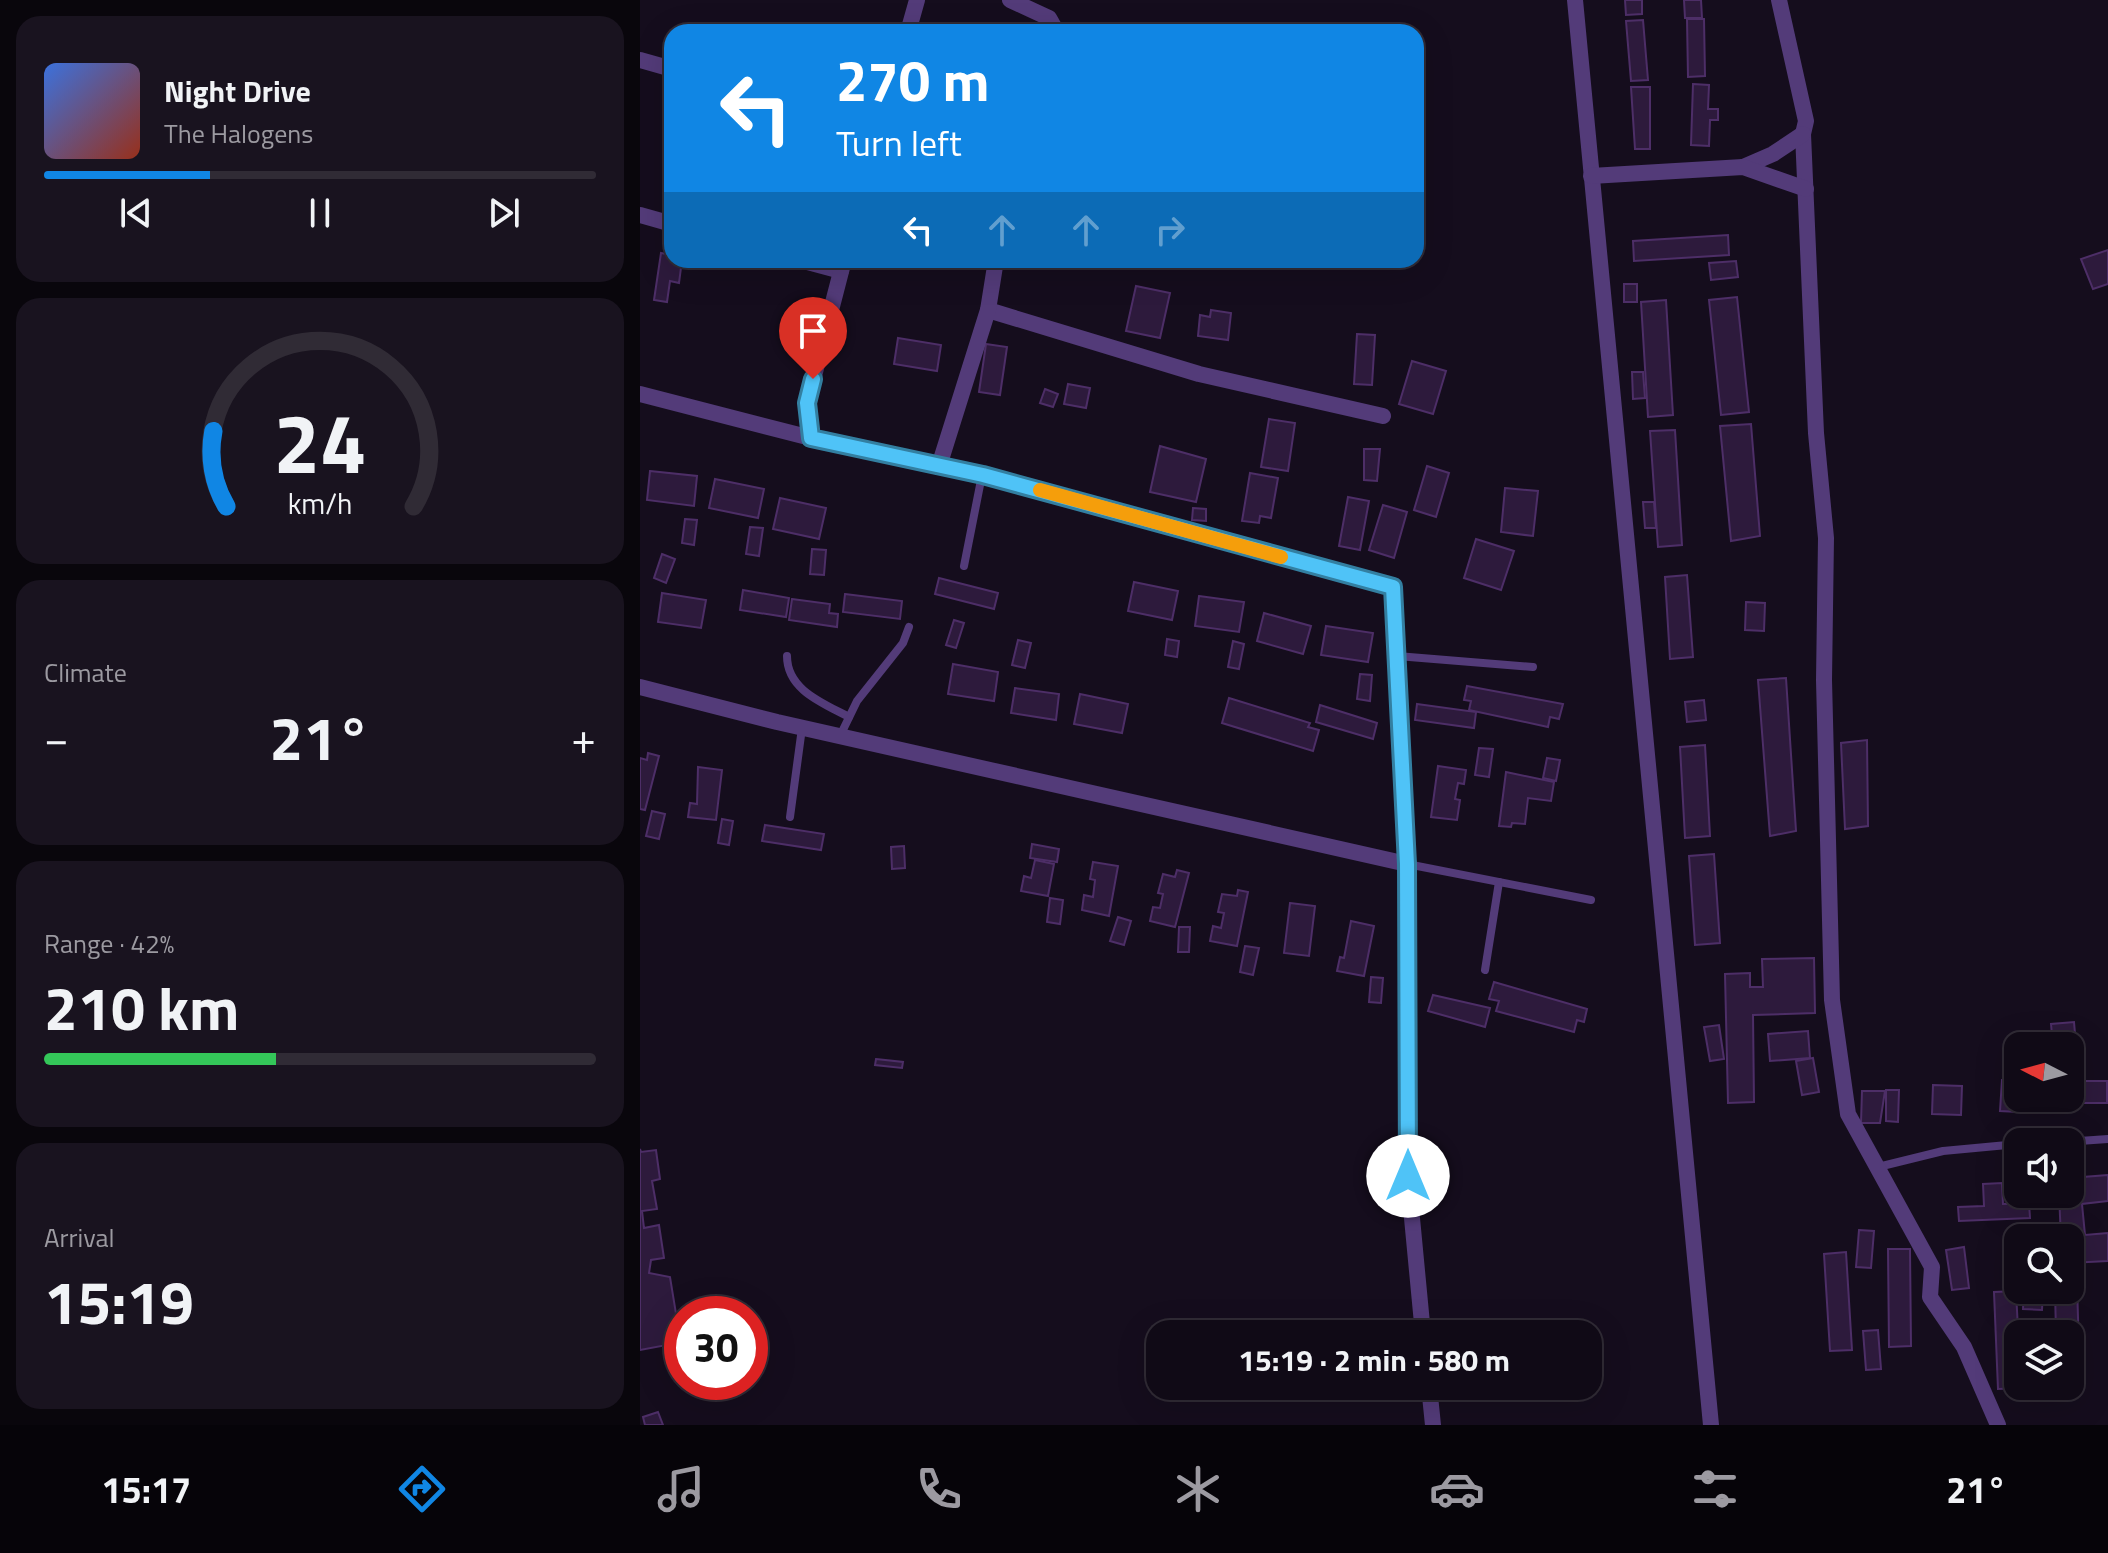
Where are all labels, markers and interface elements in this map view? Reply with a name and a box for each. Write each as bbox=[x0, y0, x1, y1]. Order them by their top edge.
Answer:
text: 270 m bbox=[836, 38, 989, 123]
icon: left bbox=[704, 56, 808, 160]
text: Night Drive bbox=[164, 68, 311, 114]
text: The Halogens bbox=[164, 114, 313, 153]
text: Turn left bbox=[836, 115, 962, 170]
icon: previous bbox=[114, 191, 158, 235]
icon: pause bbox=[298, 191, 342, 235]
icon: next bbox=[482, 191, 526, 235]
icon: left bbox=[896, 208, 940, 252]
icon: ahead bbox=[980, 208, 1024, 252]
icon: ahead bbox=[1064, 208, 1108, 252]
icon: right bbox=[1148, 208, 1192, 252]
pin bbox=[779, 297, 847, 379]
icon: arrive bbox=[791, 309, 835, 353]
text: 24 bbox=[273, 378, 367, 504]
text: km/h bbox=[288, 482, 352, 525]
text: Climate bbox=[44, 653, 127, 692]
text: 21° bbox=[270, 692, 370, 783]
text: − bbox=[44, 704, 69, 771]
text: + bbox=[571, 704, 596, 771]
text: Range · 42% bbox=[44, 924, 174, 963]
text: 210 km bbox=[44, 962, 239, 1053]
north arrow bbox=[2004, 1032, 2084, 1112]
map controls bbox=[2004, 1032, 2084, 1400]
button: sound bbox=[2004, 1128, 2084, 1208]
position arrow bbox=[1366, 1134, 1450, 1218]
text: Arrival bbox=[44, 1218, 115, 1257]
button: search bbox=[2004, 1224, 2084, 1304]
text: 15:19 bbox=[44, 1256, 194, 1347]
speed limit sign: 30 bbox=[664, 1296, 768, 1400]
button: layers bbox=[2004, 1320, 2084, 1400]
text: 15:19 · 2 min · 580 m bbox=[1238, 1337, 1510, 1383]
icon: directions bbox=[394, 1461, 450, 1517]
icon: music bbox=[653, 1461, 709, 1517]
icon: phone bbox=[911, 1461, 967, 1517]
icon: climate bbox=[1170, 1461, 1226, 1517]
icon: car bbox=[1429, 1461, 1485, 1517]
icon: filters bbox=[1687, 1461, 1743, 1517]
text: 15:17 bbox=[101, 1462, 191, 1517]
text: 21° bbox=[1946, 1462, 2007, 1517]

